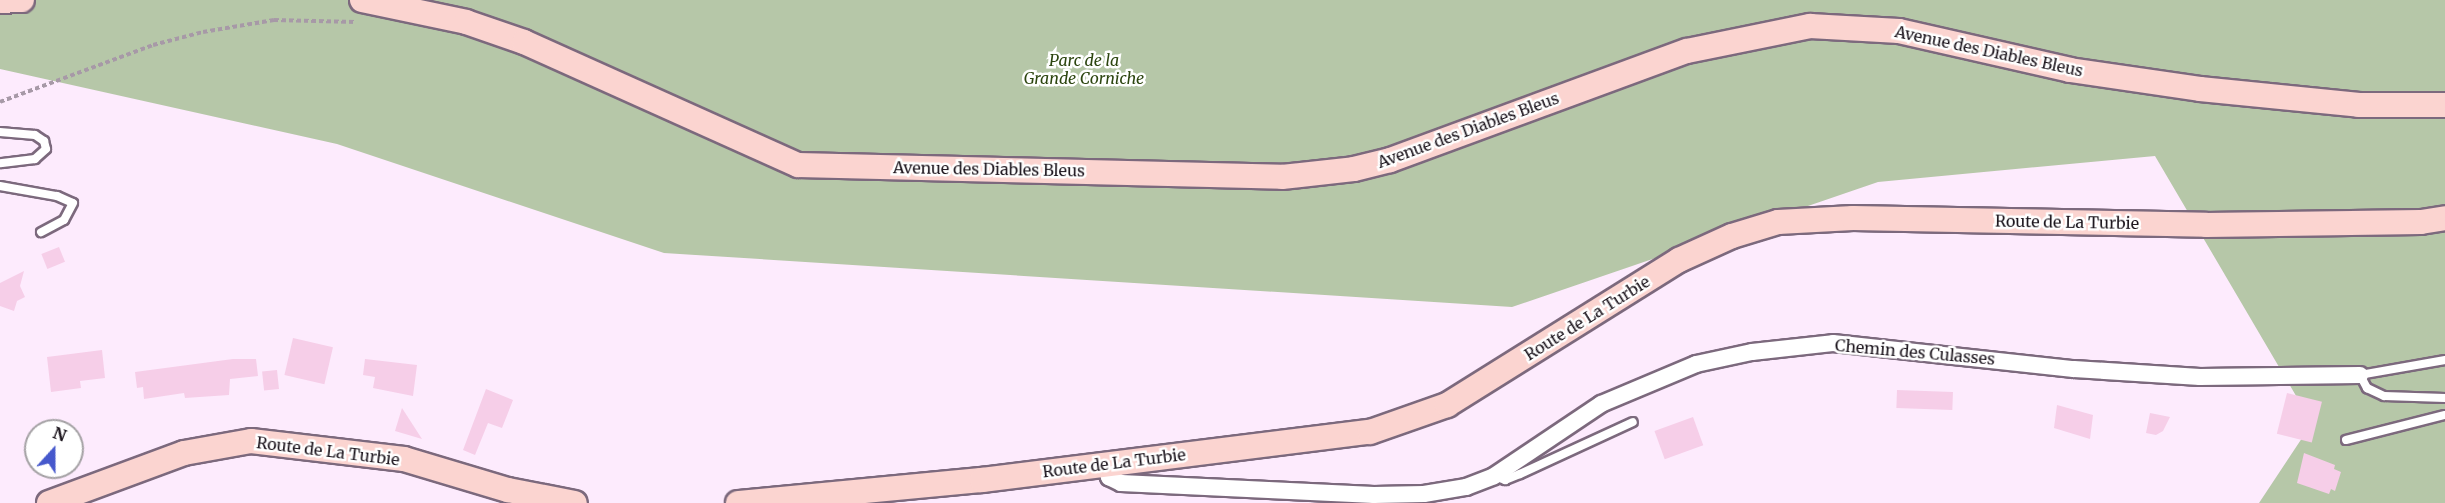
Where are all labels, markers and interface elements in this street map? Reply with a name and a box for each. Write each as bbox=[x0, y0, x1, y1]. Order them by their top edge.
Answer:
street label: Avenue des Diables Bleus bbox=[1893, 22, 2085, 80]
park label: Parc de la Grande Corniche bbox=[1024, 50, 1144, 88]
street label: Avenue des Diables Bleus bbox=[1375, 88, 1561, 172]
street label: Avenue des Diables Bleus bbox=[893, 158, 1085, 180]
street label: Route de La Turbie bbox=[1995, 211, 2139, 233]
street label: Route de La Turbie bbox=[1521, 272, 1653, 364]
street label: Chemin des Culasses bbox=[1834, 335, 1996, 369]
north arrow bbox=[24, 419, 84, 479]
text: N bbox=[50, 422, 69, 446]
street label: Route de La Turbie bbox=[255, 433, 401, 469]
street label: Route de La Turbie bbox=[1041, 445, 1187, 481]

